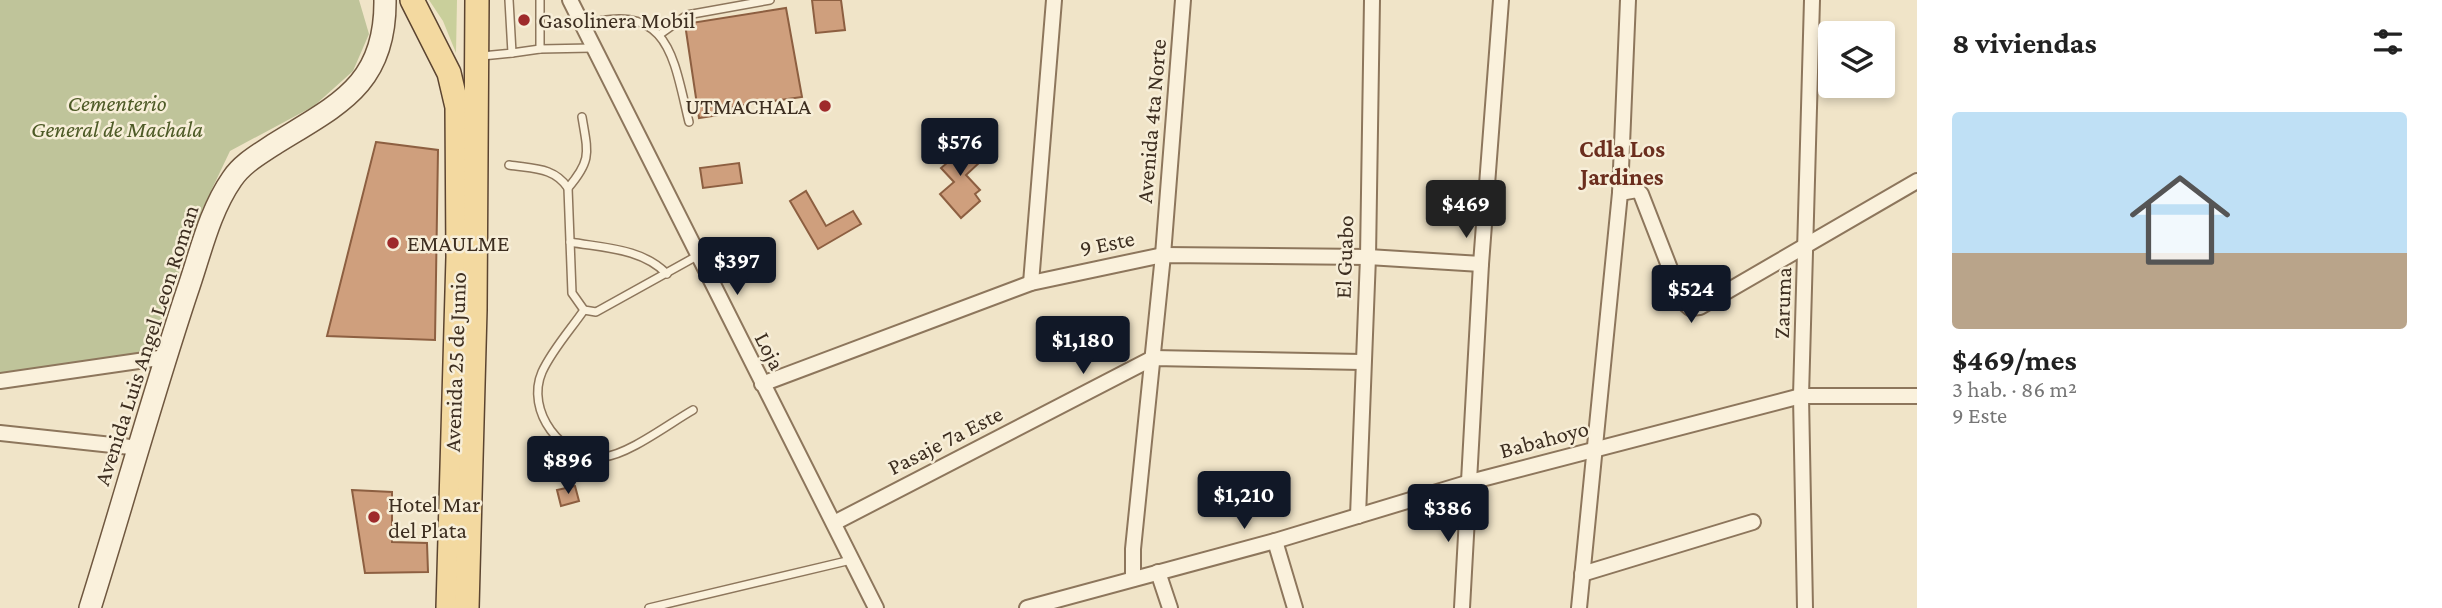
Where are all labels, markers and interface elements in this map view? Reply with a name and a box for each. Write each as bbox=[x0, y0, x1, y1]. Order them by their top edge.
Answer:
place label: Gasolinera Mobil bbox=[538, 7, 695, 33]
marker: Gasolinera Mobil bbox=[516, 12, 532, 28]
map controls bbox=[1818, 21, 1895, 98]
button: layers bbox=[1818, 21, 1895, 98]
icon: filters bbox=[2369, 23, 2407, 61]
text: 8 viviendas bbox=[1952, 26, 2097, 59]
street label: Avenida 4ta Norte bbox=[1131, 38, 1171, 204]
park label: Cementerio General de Machala bbox=[31, 90, 203, 142]
place label: UTMACHALA bbox=[685, 93, 812, 119]
marker: UTMACHALA bbox=[817, 98, 833, 114]
pin: $576 bbox=[919, 118, 1001, 178]
text: $576 bbox=[937, 128, 983, 154]
district label: Cdla Los Jardines bbox=[1577, 135, 1665, 190]
icon: home bbox=[2117, 157, 2243, 283]
pin: $469 bbox=[1425, 180, 1507, 240]
text: $469 bbox=[1442, 190, 1490, 216]
street label: Avenida Luis Angel Leon Roman bbox=[88, 201, 204, 489]
street label: El Guabo bbox=[1330, 215, 1358, 299]
street label: 9 Este bbox=[1077, 225, 1137, 261]
place label: EMAULME bbox=[407, 230, 509, 256]
marker: EMAULME bbox=[385, 235, 401, 251]
pin: $397 bbox=[696, 238, 778, 297]
text: $397 bbox=[714, 247, 760, 273]
pin: $524 bbox=[1650, 266, 1732, 325]
street label: Zaruma bbox=[1768, 266, 1796, 339]
street label: Avenida 25 de Junio bbox=[439, 272, 471, 452]
text: $524 bbox=[1668, 275, 1714, 301]
pin: $1,180 bbox=[1026, 316, 1140, 376]
text: $1,180 bbox=[1052, 326, 1114, 352]
street label: Loja bbox=[750, 328, 791, 375]
text: $469/mes bbox=[1952, 343, 2077, 376]
text: 3 hab. · 86 m² bbox=[1952, 376, 2077, 402]
street label: Pasaje 7a Este bbox=[883, 400, 1007, 480]
text: 9 Este bbox=[1952, 402, 2007, 428]
street label: Babahoyo bbox=[1497, 415, 1591, 463]
pin: $896 bbox=[527, 436, 609, 496]
text: $896 bbox=[543, 446, 593, 472]
pin: $1,210 bbox=[1187, 472, 1301, 531]
text: $1,210 bbox=[1214, 481, 1274, 507]
pin: $386 bbox=[1407, 484, 1489, 544]
place label: Hotel Mar del Plata bbox=[388, 491, 480, 543]
text: $386 bbox=[1424, 494, 1472, 520]
marker: Hotel Mar del Plata bbox=[366, 509, 382, 525]

